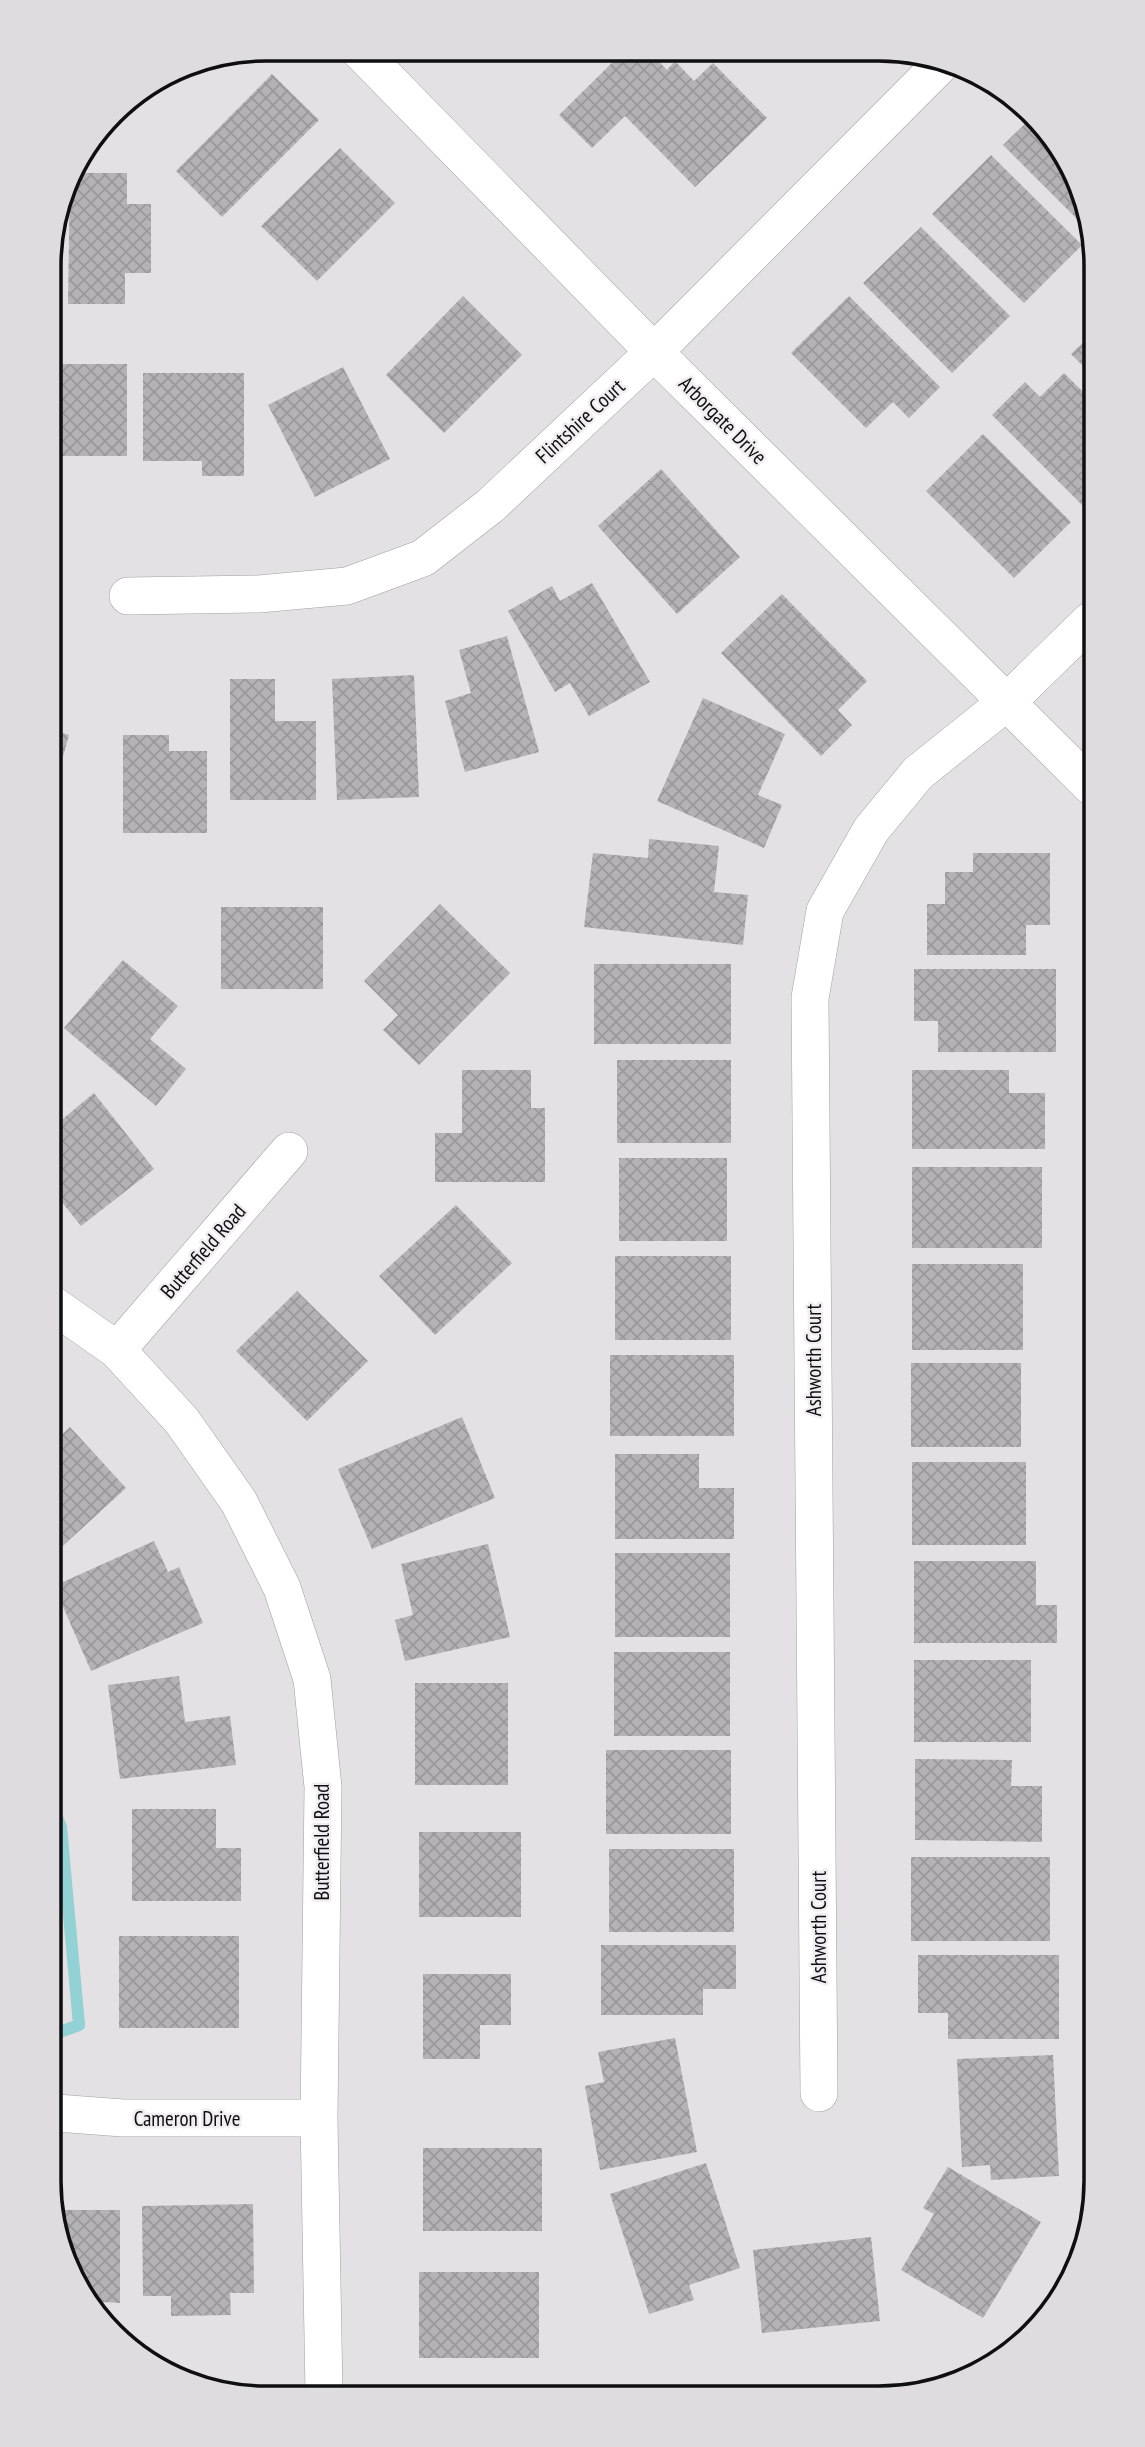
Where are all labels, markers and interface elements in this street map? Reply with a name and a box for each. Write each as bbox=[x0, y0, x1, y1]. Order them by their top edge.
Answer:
street label: Arborgate Drive bbox=[673, 370, 773, 470]
street label: Flintshire Court bbox=[530, 373, 630, 469]
street label: Butterfield Road bbox=[154, 1198, 252, 1304]
street label: Ashworth Court bbox=[800, 1304, 827, 1416]
street label: Butterfield Road bbox=[308, 1784, 335, 1900]
street label: Ashworth Court bbox=[805, 1871, 832, 1983]
street label: Cameron Drive bbox=[134, 2105, 240, 2132]

